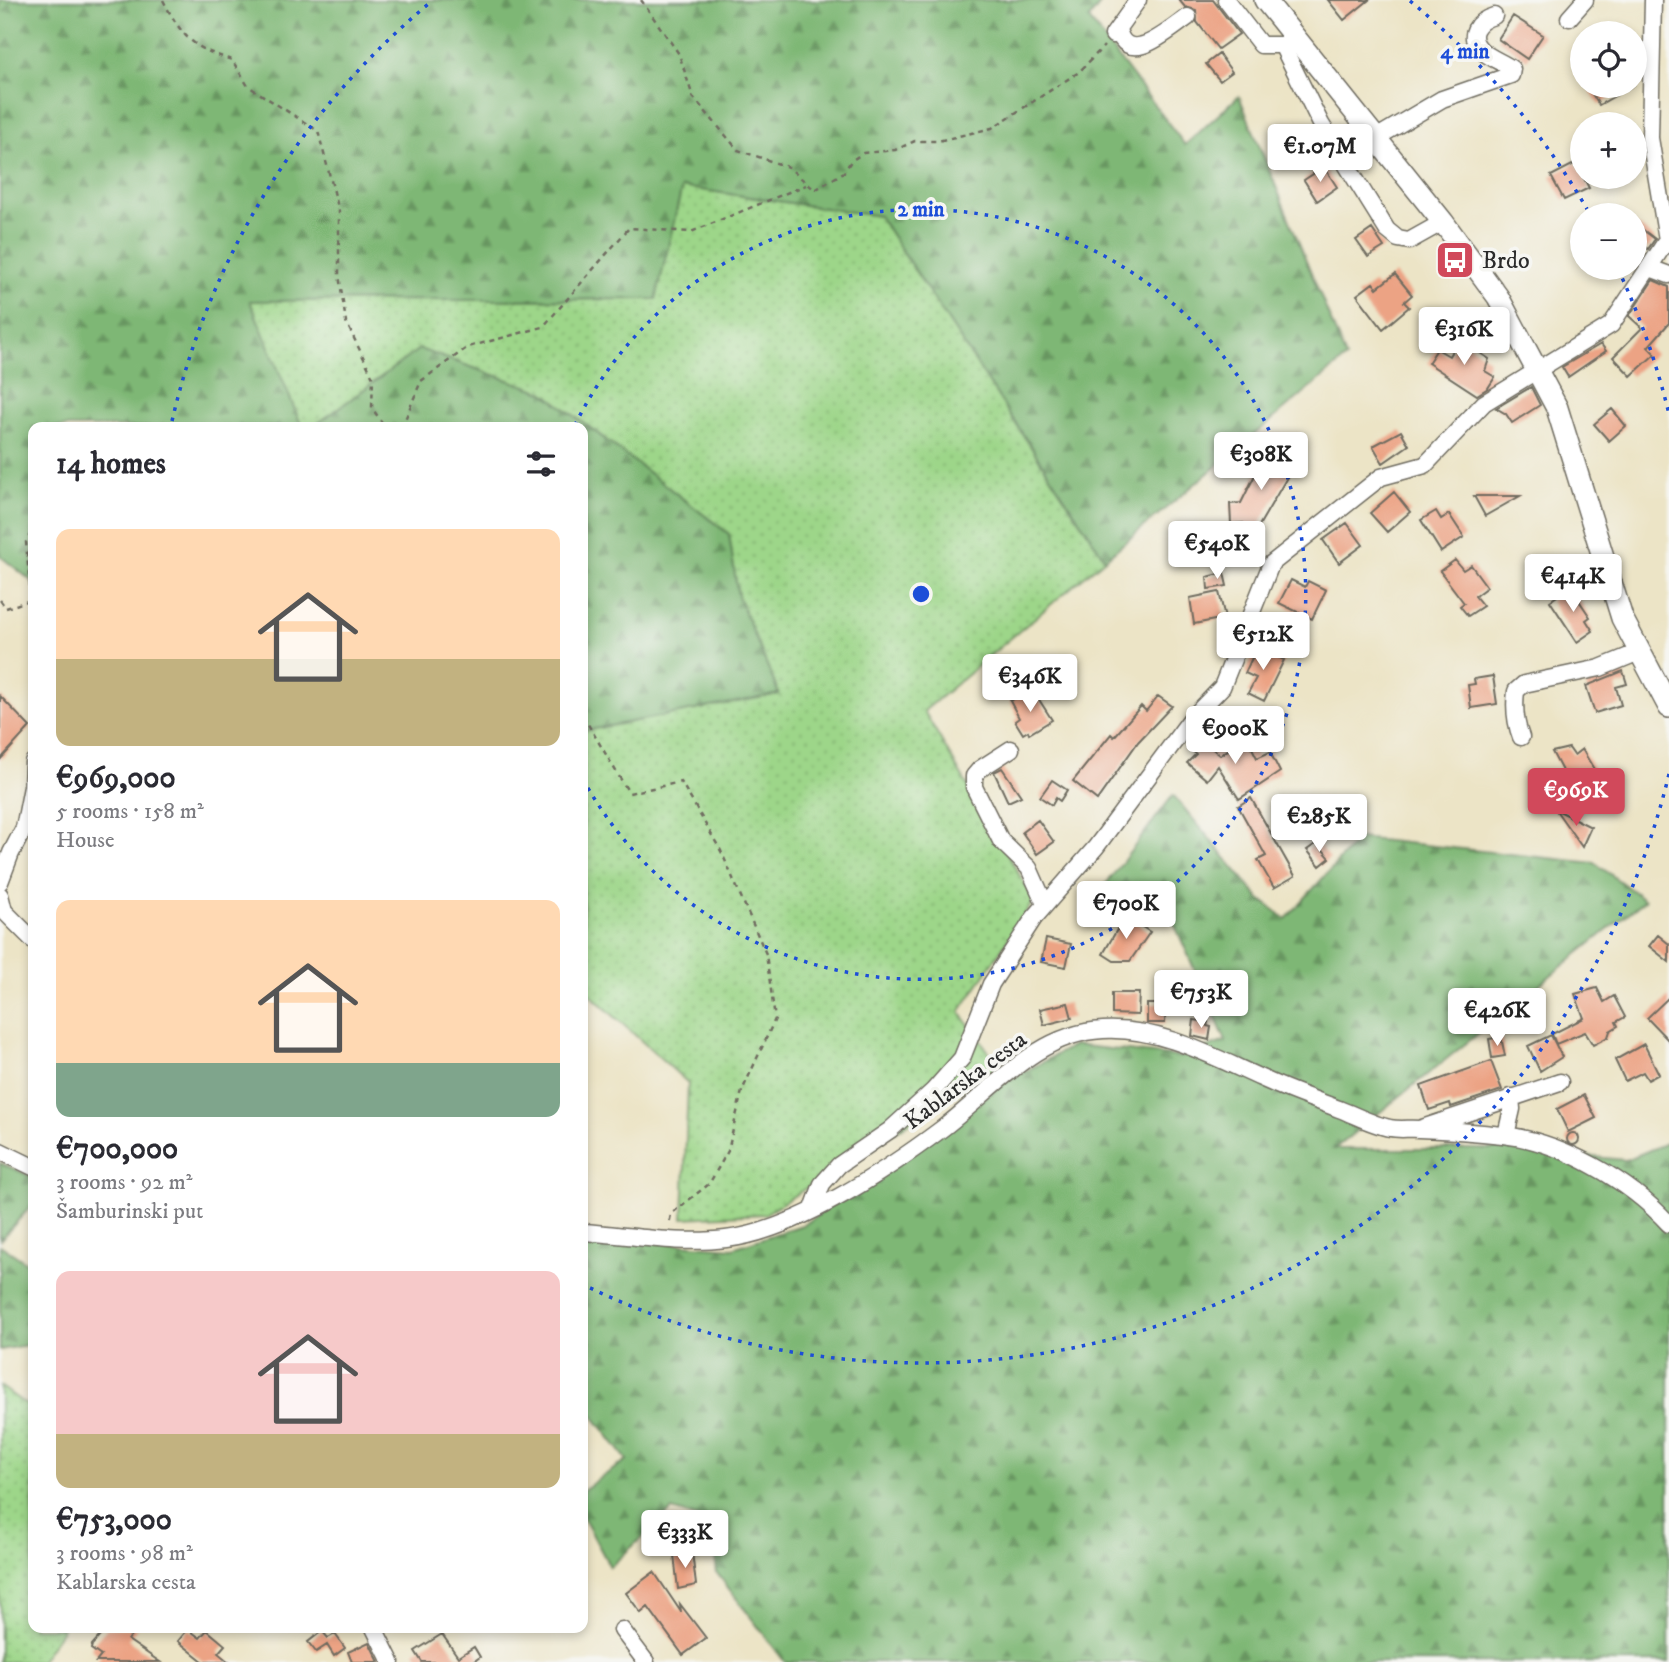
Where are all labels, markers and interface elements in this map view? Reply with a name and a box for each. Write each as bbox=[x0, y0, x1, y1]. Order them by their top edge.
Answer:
map controls bbox=[1570, 21, 1647, 280]
button: locate bbox=[1570, 21, 1647, 98]
text: 4 min bbox=[1441, 39, 1490, 65]
button: + bbox=[1570, 112, 1647, 189]
pin: €1.07M bbox=[1263, 124, 1377, 184]
text: €1.07M bbox=[1284, 132, 1356, 161]
text: 2 min bbox=[898, 197, 946, 223]
button: − bbox=[1570, 203, 1647, 280]
bus stop icon: Brdo bbox=[1434, 239, 1476, 281]
place label: Brdo bbox=[1482, 246, 1530, 276]
pin: €316K bbox=[1415, 308, 1513, 367]
text: €316K bbox=[1435, 315, 1493, 344]
pin: €308K bbox=[1212, 433, 1310, 492]
text: €308K bbox=[1230, 440, 1292, 469]
icon: filters bbox=[522, 445, 560, 483]
text: 14 homes bbox=[56, 446, 166, 483]
pin: €540K bbox=[1168, 522, 1266, 581]
text: €540K bbox=[1184, 529, 1250, 558]
pin: €414K bbox=[1524, 554, 1622, 614]
text: €414K bbox=[1541, 562, 1605, 591]
icon: home bbox=[245, 574, 371, 700]
centre of rings bbox=[909, 582, 933, 606]
pin: €512K bbox=[1214, 612, 1312, 672]
text: €512K bbox=[1233, 620, 1293, 649]
pin: €346K bbox=[981, 654, 1079, 714]
text: €346K bbox=[998, 662, 1062, 691]
pin: €900K bbox=[1186, 706, 1284, 766]
text: €900K bbox=[1202, 714, 1268, 743]
text: €969,000 bbox=[56, 760, 176, 797]
pin: €969K bbox=[1527, 768, 1625, 828]
text: €969K bbox=[1544, 776, 1608, 805]
pin: €285K bbox=[1270, 794, 1368, 854]
text: 5 rooms · 158 m² bbox=[56, 797, 204, 826]
text: €285K bbox=[1287, 802, 1351, 831]
text: House bbox=[56, 826, 114, 855]
pin: €700K bbox=[1077, 881, 1175, 941]
text: €700K bbox=[1093, 889, 1159, 918]
icon: home bbox=[245, 945, 371, 1071]
pin: €753K bbox=[1152, 970, 1250, 1030]
text: €753K bbox=[1170, 978, 1232, 1007]
pin: €426K bbox=[1448, 988, 1546, 1048]
text: €426K bbox=[1464, 996, 1530, 1025]
street label: Kablarska cesta bbox=[898, 1024, 1034, 1137]
text: €700,000 bbox=[56, 1131, 178, 1168]
text: 3 rooms · 92 m² bbox=[56, 1168, 193, 1197]
text: Šamburinski put bbox=[56, 1197, 203, 1226]
icon: home bbox=[245, 1316, 371, 1442]
text: €753,000 bbox=[56, 1502, 172, 1539]
pin: €333K bbox=[636, 1510, 734, 1570]
text: €333K bbox=[657, 1518, 713, 1547]
text: 3 rooms · 98 m² bbox=[56, 1539, 193, 1568]
text: Kablarska cesta bbox=[56, 1568, 196, 1597]

